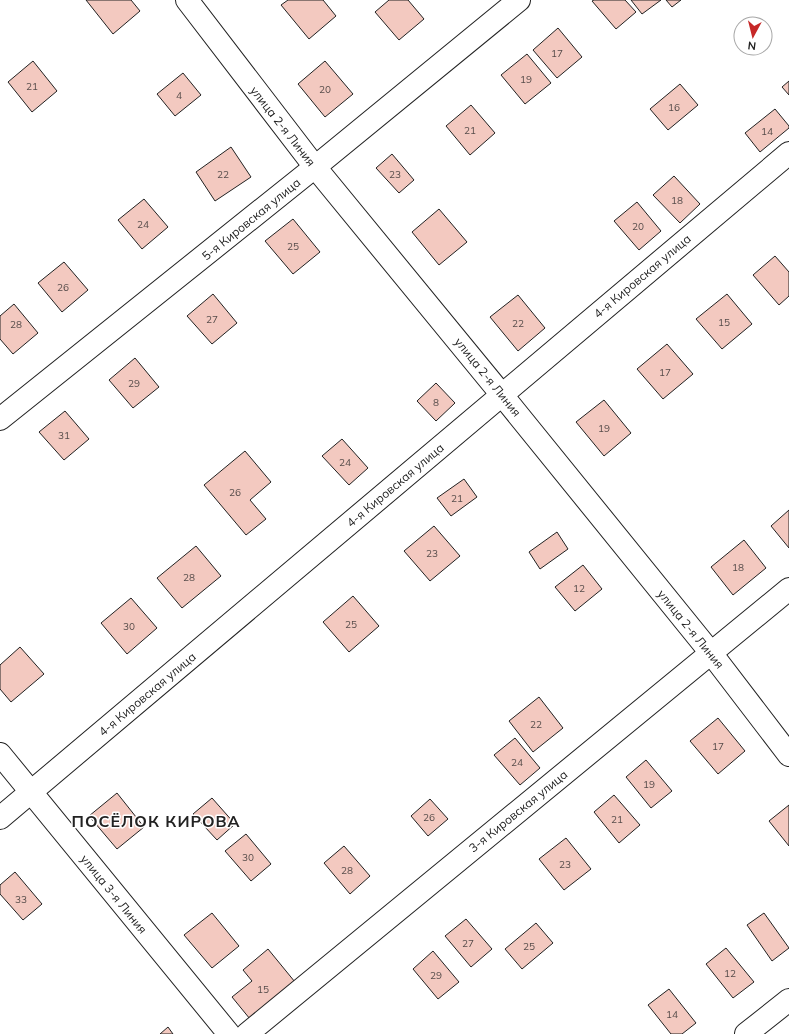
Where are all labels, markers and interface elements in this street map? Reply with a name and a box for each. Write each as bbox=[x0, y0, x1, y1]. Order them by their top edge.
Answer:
north arrow bbox=[733, 16, 773, 56]
text: N bbox=[747, 38, 757, 53]
house number: 17 bbox=[551, 47, 563, 60]
house number: 19 bbox=[520, 73, 532, 86]
house number: 21 bbox=[26, 80, 38, 93]
street label: улица 2-я Линия bbox=[247, 83, 319, 169]
house number: 20 bbox=[319, 83, 331, 96]
house number: 4 bbox=[176, 89, 182, 102]
house number: 16 bbox=[668, 101, 680, 114]
house number: 21 bbox=[464, 124, 476, 137]
house number: 14 bbox=[761, 125, 773, 138]
house number: 22 bbox=[217, 168, 229, 181]
house number: 23 bbox=[389, 168, 401, 181]
street label: 5-я Кировская улица bbox=[199, 175, 303, 263]
house number: 18 bbox=[671, 194, 683, 207]
house number: 24 bbox=[137, 218, 149, 231]
house number: 20 bbox=[632, 220, 644, 233]
street label: 4-я Кировская улица bbox=[590, 231, 694, 321]
house number: 25 bbox=[287, 240, 299, 253]
house number: 26 bbox=[57, 281, 69, 294]
house number: 27 bbox=[206, 313, 218, 326]
house number: 15 bbox=[718, 316, 730, 329]
house number: 22 bbox=[512, 317, 524, 330]
house number: 28 bbox=[10, 318, 22, 331]
street label: улица 2-я Линия bbox=[452, 334, 524, 420]
house number: 17 bbox=[659, 366, 671, 379]
house number: 29 bbox=[128, 377, 140, 390]
house number: 8 bbox=[433, 396, 439, 409]
house number: 19 bbox=[598, 422, 610, 435]
house number: 31 bbox=[58, 429, 70, 442]
street label: 4-я Кировская улица bbox=[343, 440, 447, 530]
house number: 24 bbox=[339, 456, 351, 469]
house number: 26 bbox=[229, 486, 241, 499]
house number: 21 bbox=[451, 492, 463, 505]
house number: 23 bbox=[426, 547, 438, 560]
house number: 18 bbox=[732, 561, 744, 574]
house number: 28 bbox=[183, 571, 195, 584]
house number: 12 bbox=[573, 582, 585, 595]
street label: улица 2-я Линия bbox=[655, 586, 727, 672]
house number: 25 bbox=[345, 618, 357, 631]
house number: 30 bbox=[123, 620, 135, 633]
street label: 4-я Кировская улица bbox=[95, 649, 199, 739]
house number: 22 bbox=[530, 718, 542, 731]
house number: 17 bbox=[712, 740, 724, 753]
house number: 24 bbox=[511, 756, 523, 769]
street label: 3-я Кировская улица bbox=[466, 767, 570, 855]
house number: 19 bbox=[643, 778, 655, 791]
district label: ПОСЁЛОК КИРОВА bbox=[72, 811, 240, 831]
house number: 26 bbox=[423, 811, 435, 824]
house number: 21 bbox=[611, 813, 623, 826]
street label: улица 3-я Линия bbox=[78, 851, 150, 937]
house number: 30 bbox=[242, 851, 254, 864]
house number: 23 bbox=[559, 858, 571, 871]
house number: 28 bbox=[341, 864, 353, 877]
house number: 33 bbox=[15, 893, 27, 906]
house number: 27 bbox=[462, 937, 474, 950]
house number: 25 bbox=[523, 940, 535, 953]
house number: 12 bbox=[724, 967, 736, 980]
house number: 29 bbox=[430, 969, 442, 982]
house number: 15 bbox=[257, 983, 269, 996]
house number: 14 bbox=[666, 1008, 678, 1021]

